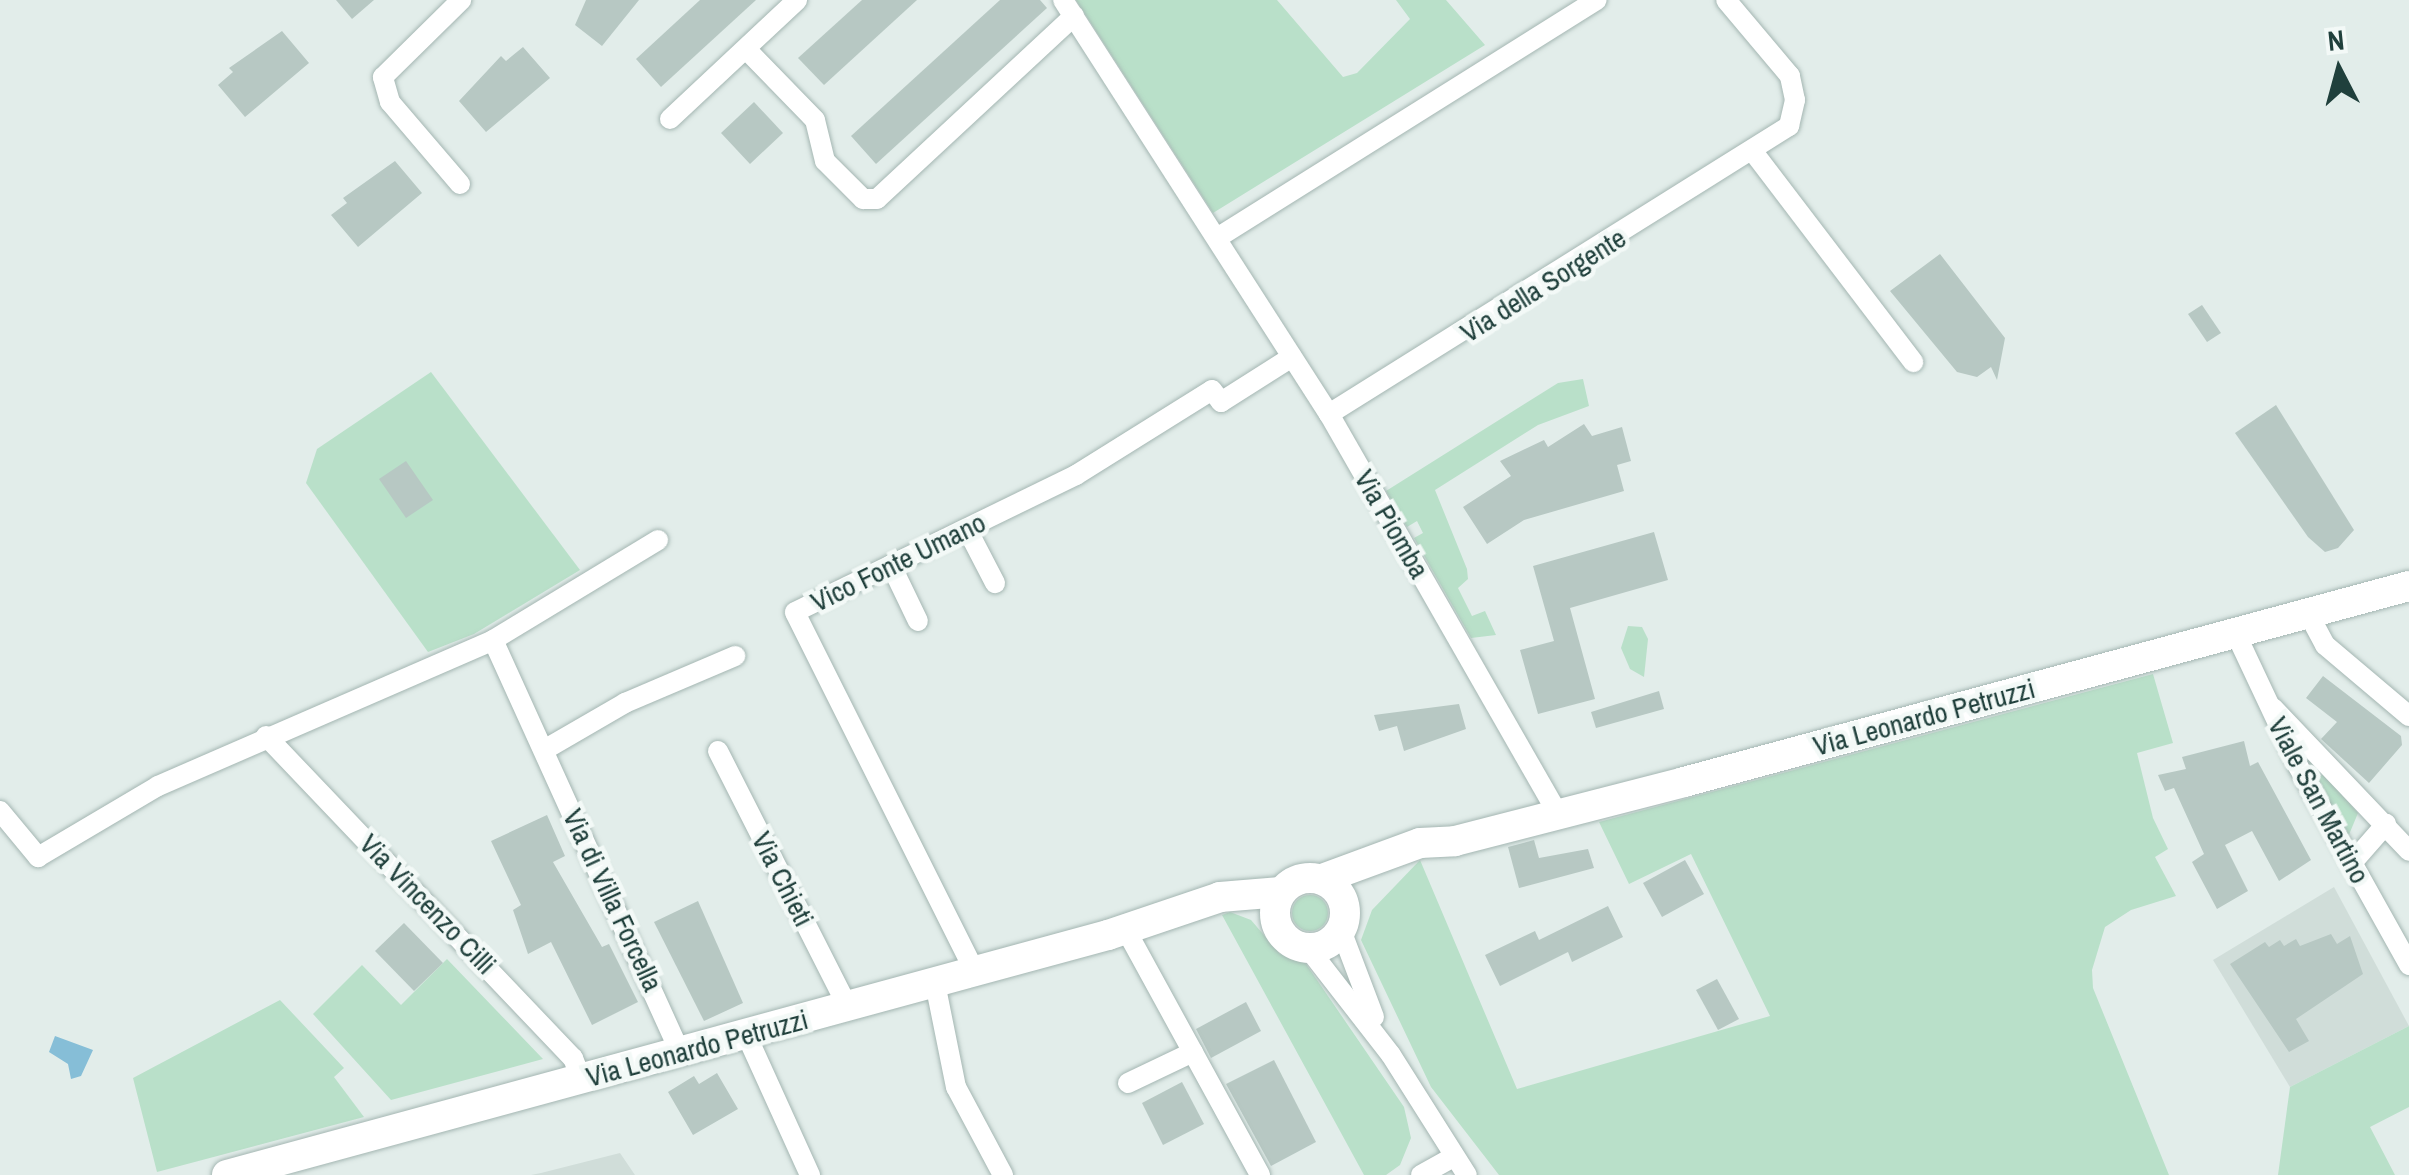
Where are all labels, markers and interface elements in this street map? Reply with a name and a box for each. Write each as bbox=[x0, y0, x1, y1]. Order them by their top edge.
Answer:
north arrow bbox=[2289, 20, 2389, 120]
text: N bbox=[2326, 20, 2346, 60]
street label: Via della Sorgente bbox=[1454, 221, 1632, 349]
street label: Via Piomba bbox=[1348, 464, 1436, 584]
street label: Vico Fonte Umano bbox=[805, 505, 991, 619]
street label: Via Leonardo Petruzzi bbox=[1809, 671, 2039, 763]
street label: Viale San Martino bbox=[2261, 711, 2377, 889]
street label: Via di Villa Forcella bbox=[556, 804, 670, 996]
street label: Via Chieti bbox=[745, 826, 821, 932]
street label: Via Vincenzo Cilli bbox=[353, 827, 503, 981]
street label: Via Leonardo Petruzzi bbox=[582, 1002, 812, 1094]

